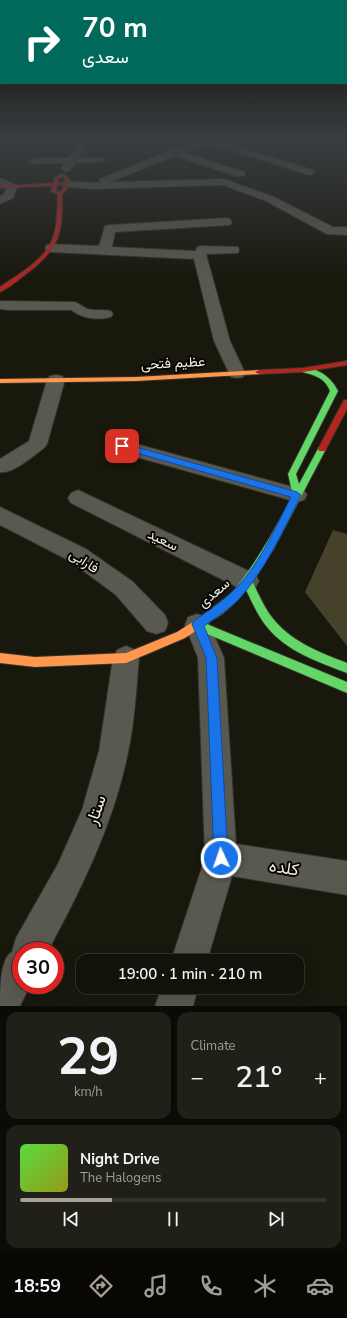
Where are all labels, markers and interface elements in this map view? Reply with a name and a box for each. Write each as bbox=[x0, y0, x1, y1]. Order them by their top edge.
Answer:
text: 70 m bbox=[82, 9, 148, 47]
icon: right bbox=[16, 16, 68, 68]
text: سعدی bbox=[82, 45, 129, 69]
street label: عظیم فتحی bbox=[140, 352, 206, 374]
pin bbox=[105, 429, 139, 463]
icon: arrive bbox=[111, 435, 133, 457]
street label: سعید bbox=[145, 525, 181, 555]
street label: فارابی bbox=[66, 544, 102, 578]
street label: سعدی bbox=[194, 574, 234, 612]
street label: ستار bbox=[80, 792, 112, 829]
position arrow bbox=[200, 837, 242, 879]
street label: کلده bbox=[267, 854, 301, 882]
speed limit sign: 30 bbox=[12, 942, 64, 994]
text: 19:00 · 1 min · 210 m bbox=[118, 964, 262, 984]
text: 29 bbox=[57, 1021, 119, 1092]
text: Climate bbox=[191, 1037, 236, 1055]
text: 21° bbox=[235, 1057, 282, 1098]
text: − bbox=[191, 1063, 204, 1093]
text: + bbox=[314, 1063, 327, 1093]
text: km/h bbox=[74, 1083, 103, 1101]
text: Night Drive bbox=[80, 1149, 160, 1169]
text: The Halogens bbox=[80, 1169, 161, 1187]
icon: previous bbox=[60, 1208, 82, 1230]
icon: pause bbox=[162, 1208, 184, 1230]
icon: next bbox=[265, 1208, 287, 1230]
icon: directions bbox=[87, 1272, 115, 1300]
icon: music bbox=[142, 1272, 170, 1300]
icon: phone bbox=[197, 1272, 225, 1300]
icon: climate bbox=[251, 1272, 279, 1300]
icon: car bbox=[306, 1272, 334, 1300]
text: 18:59 bbox=[13, 1274, 61, 1298]

